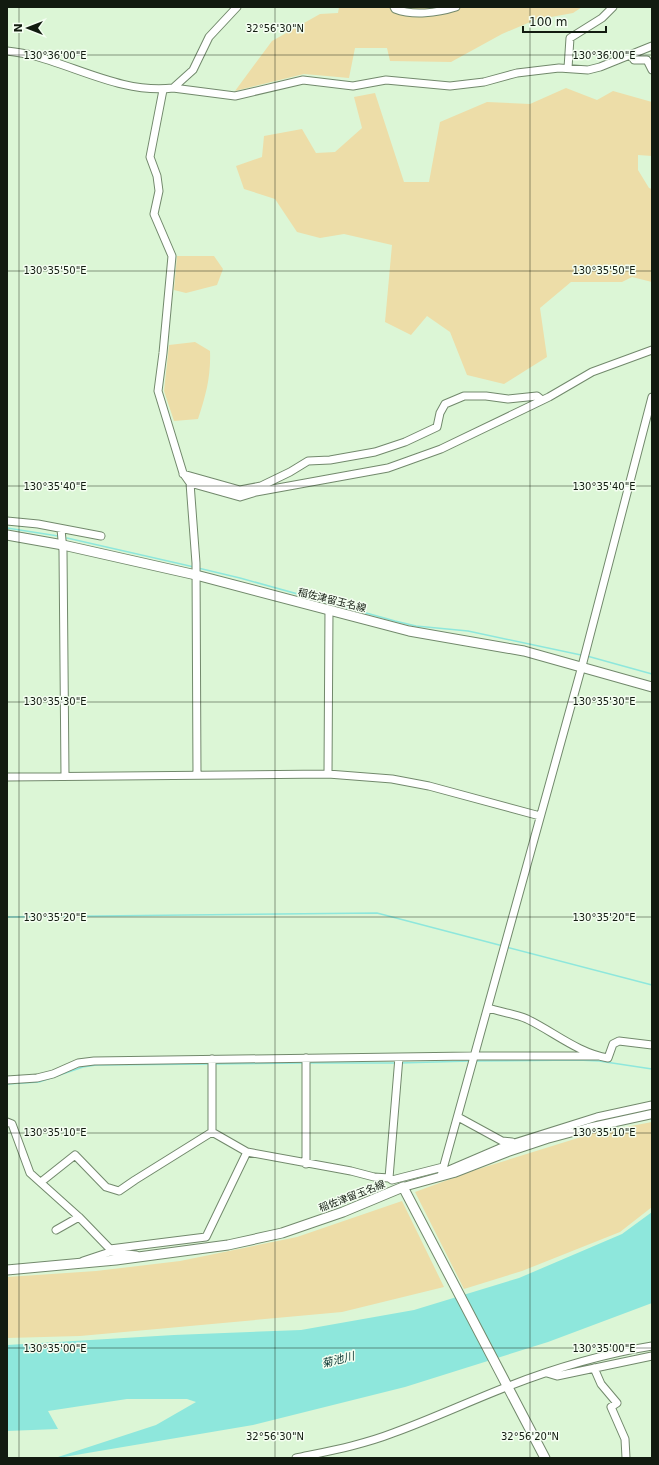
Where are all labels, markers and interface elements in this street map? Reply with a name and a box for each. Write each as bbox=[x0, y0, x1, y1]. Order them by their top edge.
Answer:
north arrow bbox=[8, 8, 48, 48]
scale bar bbox=[523, 8, 606, 34]
text: 100 m bbox=[529, 15, 567, 29]
text: N bbox=[12, 23, 25, 33]
text: 32°56'30"N bbox=[246, 23, 304, 34]
text: 130°36'00"E bbox=[23, 50, 87, 61]
text: 130°36'00"E bbox=[572, 50, 636, 61]
text: 130°35'50"E bbox=[23, 265, 87, 276]
text: 130°35'50"E bbox=[572, 265, 636, 276]
text: 130°35'40"E bbox=[23, 481, 87, 492]
text: 130°35'40"E bbox=[572, 481, 636, 492]
street label: 稲佐津留玉名線 bbox=[297, 586, 367, 614]
text: 130°35'30"E bbox=[23, 696, 87, 707]
text: 130°35'30"E bbox=[572, 696, 636, 707]
text: 130°35'20"E bbox=[23, 912, 87, 923]
text: 130°35'20"E bbox=[572, 912, 636, 923]
text: 130°35'10"E bbox=[23, 1127, 87, 1138]
text: 130°35'10"E bbox=[572, 1127, 636, 1138]
street label: 稲佐津留玉名線 bbox=[317, 1178, 387, 1214]
text: 130°35'00"E bbox=[23, 1343, 87, 1354]
text: 130°35'00"E bbox=[572, 1343, 636, 1354]
water label: 菊池川 bbox=[320, 1349, 357, 1370]
text: 32°56'30"N bbox=[246, 1431, 304, 1442]
text: 32°56'20"N bbox=[501, 1431, 559, 1442]

